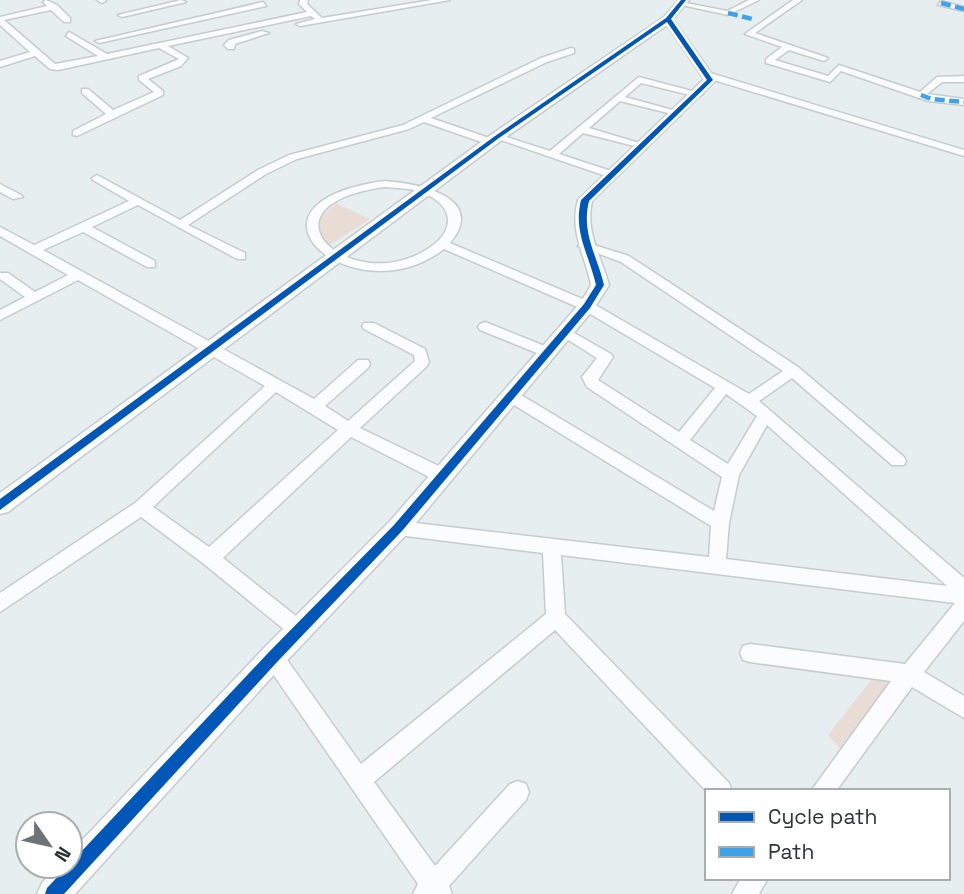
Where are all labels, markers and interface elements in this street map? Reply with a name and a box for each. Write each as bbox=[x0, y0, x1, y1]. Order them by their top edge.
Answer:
legend bbox=[705, 789, 950, 880]
text: Cycle path bbox=[768, 803, 877, 830]
north arrow bbox=[14, 810, 84, 880]
text: Path bbox=[768, 838, 814, 865]
text: N bbox=[49, 842, 77, 866]

